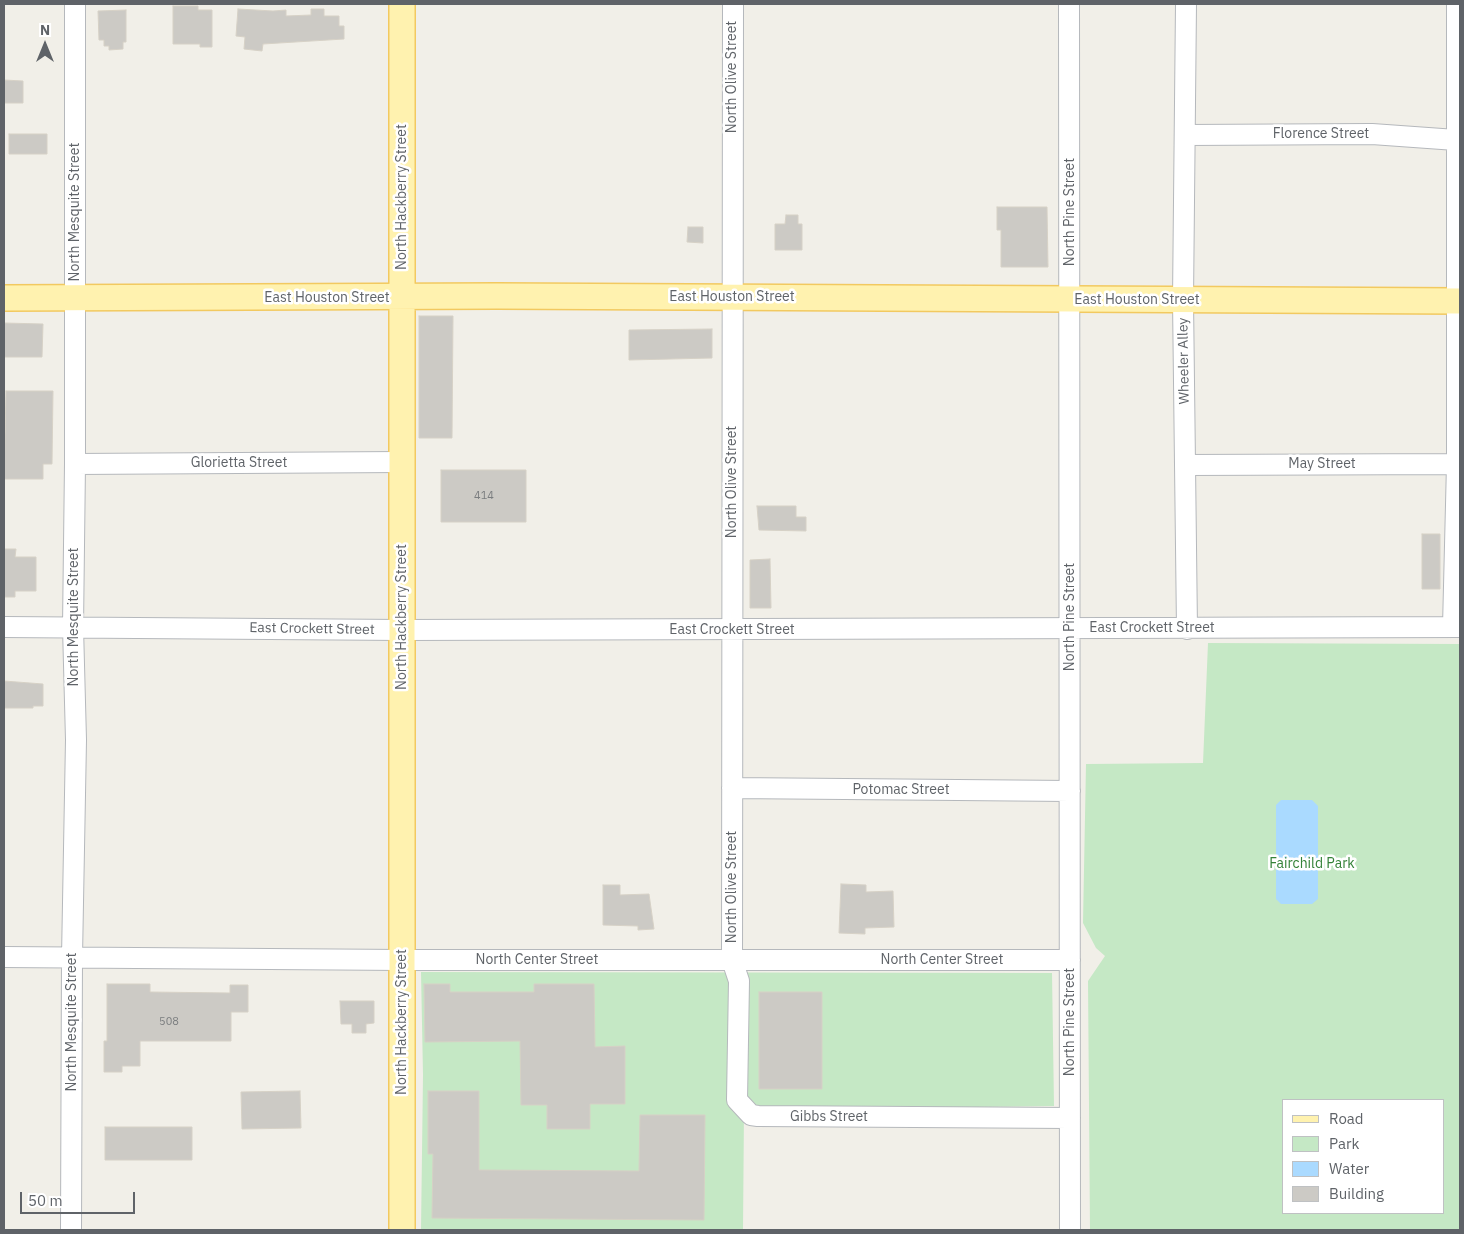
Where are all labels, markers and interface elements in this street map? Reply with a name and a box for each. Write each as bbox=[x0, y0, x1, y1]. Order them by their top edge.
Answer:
north arrow bbox=[20, 20, 70, 70]
text: N bbox=[40, 21, 50, 39]
street label: North Olive Street bbox=[724, 21, 740, 133]
street label: North Hackberry Street bbox=[394, 124, 410, 270]
street label: Florence Street bbox=[1273, 126, 1369, 142]
street label: North Mesquite Street bbox=[67, 143, 83, 281]
street label: North Pine Street bbox=[1062, 158, 1078, 266]
street label: East Houston Street bbox=[669, 289, 795, 305]
street label: East Houston Street bbox=[264, 290, 390, 306]
street label: East Houston Street bbox=[1074, 292, 1200, 308]
street label: Wheeler Alley bbox=[1175, 317, 1193, 405]
street label: North Olive Street bbox=[724, 426, 740, 538]
street label: Glorietta Street bbox=[191, 455, 287, 471]
street label: May Street bbox=[1288, 456, 1356, 472]
house number: 414 bbox=[474, 489, 494, 503]
street label: North Hackberry Street bbox=[394, 544, 410, 690]
street label: North Mesquite Street bbox=[66, 548, 82, 686]
street label: North Pine Street bbox=[1062, 563, 1078, 671]
street label: East Crockett Street bbox=[249, 620, 375, 638]
street label: East Crockett Street bbox=[1089, 620, 1215, 636]
street label: East Crockett Street bbox=[669, 622, 795, 638]
street label: Potomac Street bbox=[852, 782, 950, 798]
street label: North Olive Street bbox=[724, 831, 740, 943]
park label: Fairchild Park bbox=[1269, 856, 1355, 872]
street label: North Hackberry Street bbox=[394, 949, 410, 1095]
street label: North Center Street bbox=[476, 952, 598, 968]
street label: North Center Street bbox=[881, 952, 1003, 968]
street label: North Mesquite Street bbox=[64, 953, 80, 1091]
street label: North Pine Street bbox=[1062, 968, 1078, 1076]
house number: 508 bbox=[159, 1015, 179, 1029]
legend bbox=[1282, 1099, 1444, 1214]
street label: Gibbs Street bbox=[790, 1109, 868, 1125]
text: Road bbox=[1329, 1109, 1364, 1128]
text: Park bbox=[1329, 1134, 1359, 1153]
text: Water bbox=[1329, 1159, 1369, 1178]
scale bar bbox=[22, 1182, 138, 1214]
text: Building bbox=[1329, 1184, 1384, 1203]
text: 50 m bbox=[28, 1191, 63, 1210]

